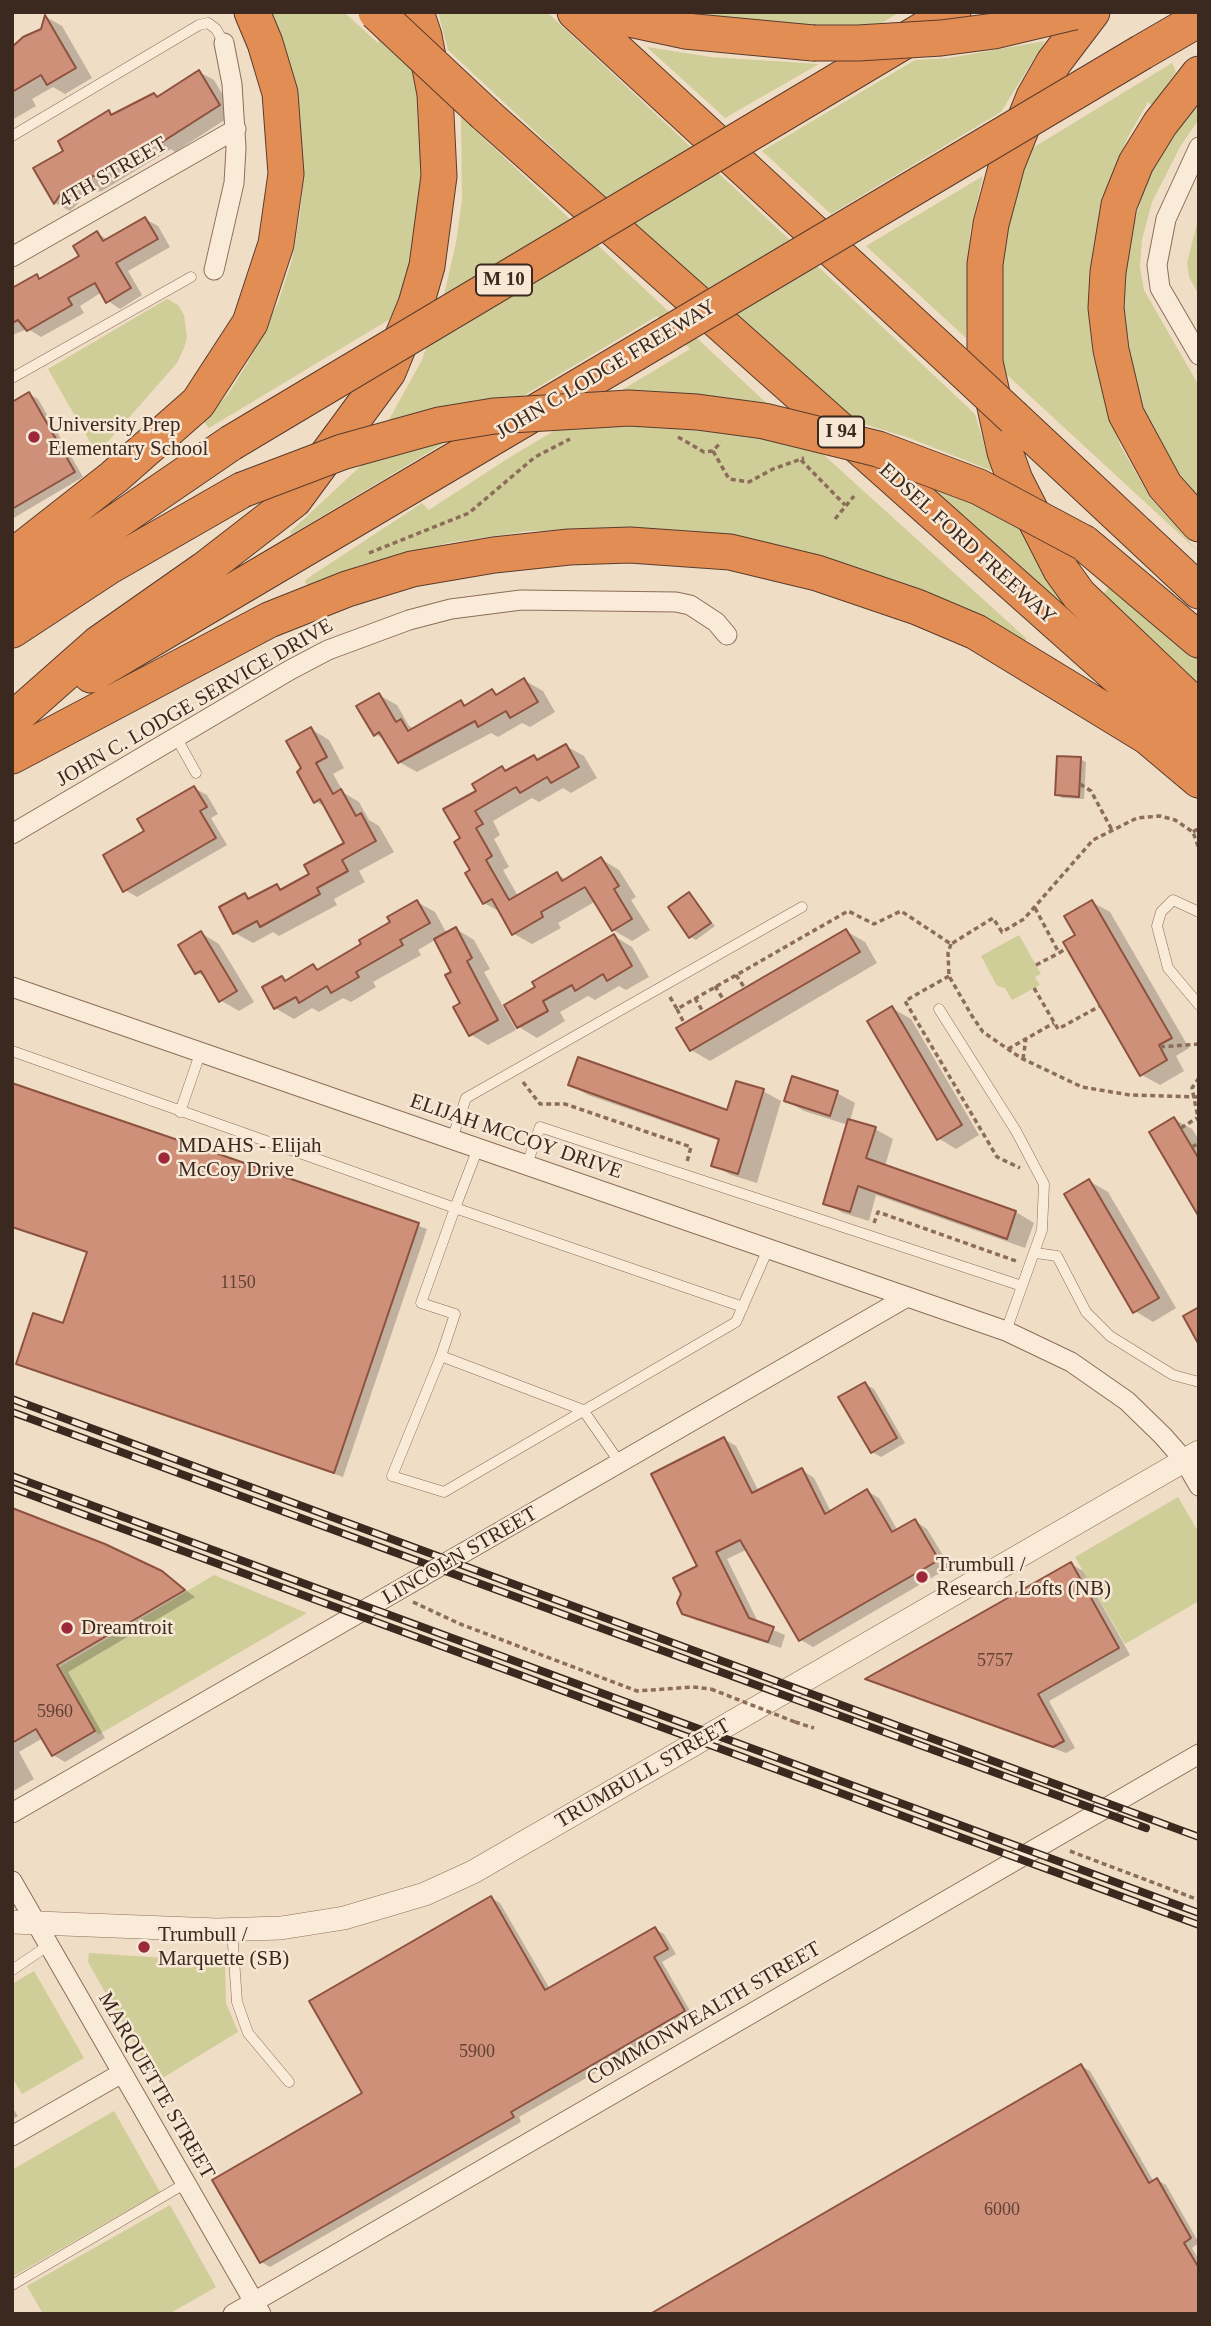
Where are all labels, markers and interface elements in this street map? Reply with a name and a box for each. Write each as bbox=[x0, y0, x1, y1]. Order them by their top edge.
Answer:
street label: 4TH STREET bbox=[54, 132, 172, 214]
road number: M 10 bbox=[476, 264, 532, 296]
street label: JOHN C LODGE FREEWAY bbox=[492, 294, 720, 446]
place label: University Prep Elementary School bbox=[48, 412, 208, 462]
road number: I 94 bbox=[818, 416, 864, 448]
marker: University Prep Elementary School bbox=[26, 429, 42, 445]
street label: EDSEL FORD FREEWAY bbox=[873, 458, 1061, 630]
street label: JOHN C. LODGE SERVICE DRIVE bbox=[52, 613, 338, 793]
street label: ELIJAH MCCOY DRIVE bbox=[407, 1089, 625, 1185]
place label: MDAHS - Elijah McCoy Drive bbox=[178, 1133, 321, 1183]
marker: MDAHS - Elijah McCoy Drive bbox=[156, 1150, 172, 1166]
house number: 1150 bbox=[220, 1272, 256, 1294]
street label: LINCOLN STREET bbox=[378, 1501, 542, 1611]
place label: Trumbull / Research Lofts (NB) bbox=[936, 1552, 1111, 1602]
marker: Trumbull / Research Lofts (NB) bbox=[914, 1569, 930, 1585]
place label: Dreamtroit bbox=[81, 1615, 173, 1641]
marker: Dreamtroit bbox=[59, 1620, 75, 1636]
house number: 5757 bbox=[977, 1650, 1013, 1672]
house number: 5960 bbox=[37, 1701, 73, 1723]
street label: TRUMBULL STREET bbox=[551, 1714, 735, 1834]
place label: Trumbull / Marquette (SB) bbox=[158, 1922, 289, 1972]
street label: COMMONWEALTH STREET bbox=[583, 1937, 825, 2091]
marker: Trumbull / Marquette (SB) bbox=[136, 1939, 152, 1955]
street label: MARQUETTE STREET bbox=[92, 1988, 220, 2184]
house number: 5900 bbox=[459, 2041, 495, 2063]
house number: 6000 bbox=[984, 2199, 1020, 2221]

